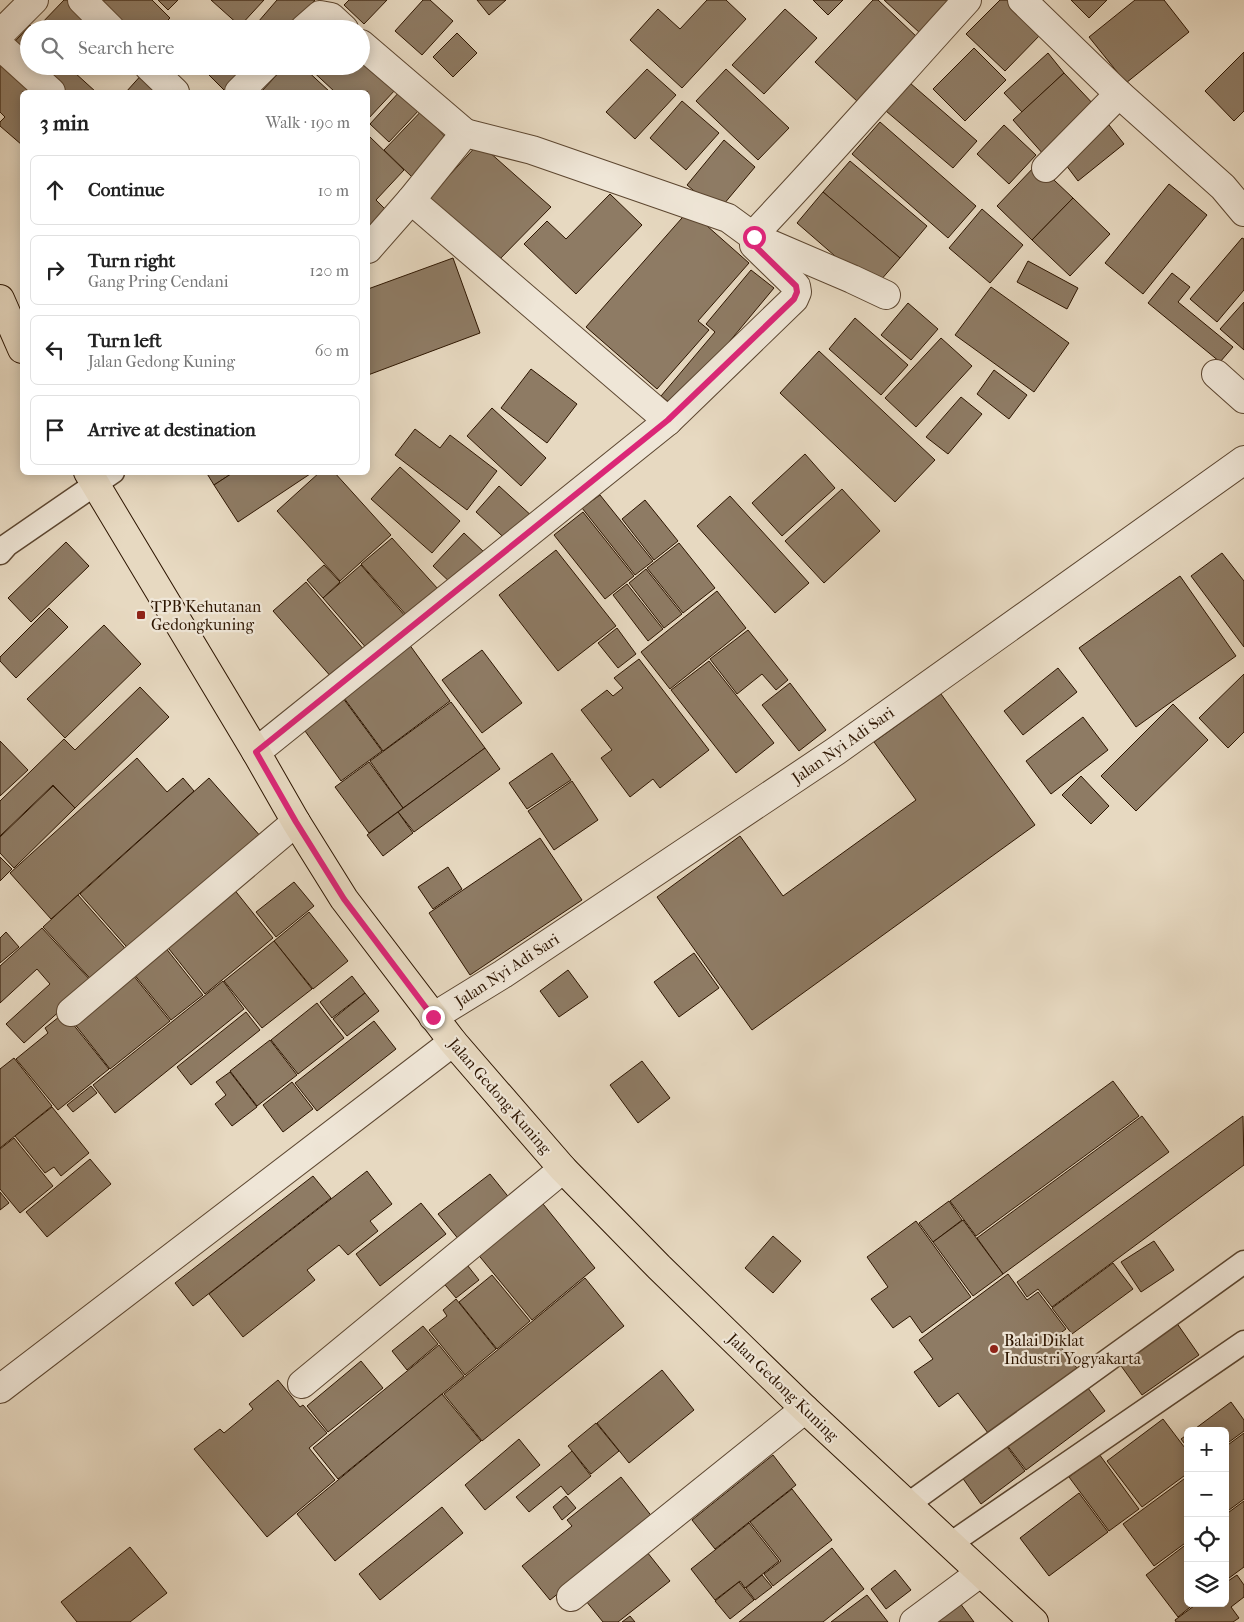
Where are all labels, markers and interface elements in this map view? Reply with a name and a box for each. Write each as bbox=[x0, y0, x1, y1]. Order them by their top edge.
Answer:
search box bbox=[20, 20, 370, 75]
icon: search bbox=[38, 34, 66, 62]
text: Search here bbox=[78, 37, 174, 59]
text: 3 min bbox=[40, 111, 89, 135]
text: Walk · 190 m bbox=[266, 113, 350, 132]
icon: ahead bbox=[41, 176, 69, 204]
text: Continue bbox=[88, 179, 164, 201]
text: 10 m bbox=[318, 181, 349, 200]
route start bbox=[743, 226, 766, 249]
text: Turn right bbox=[88, 250, 175, 272]
icon: right bbox=[41, 256, 69, 284]
text: 120 m bbox=[310, 261, 349, 280]
text: Gang Pring Cendani bbox=[88, 272, 228, 291]
text: Turn left bbox=[88, 330, 162, 352]
icon: left bbox=[41, 336, 69, 364]
text: 60 m bbox=[315, 341, 349, 360]
text: Jalan Gedong Kuning bbox=[88, 352, 235, 371]
icon: arrive bbox=[41, 416, 69, 444]
text: Arrive at destination bbox=[88, 419, 256, 441]
place label: TPB Kehutanan Gedongkuning bbox=[151, 597, 262, 634]
marker: TPB Kehutanan Gedongkuning bbox=[135, 609, 147, 621]
street label: Jalan Nyi Adi Sari bbox=[787, 703, 898, 788]
street label: Jalan Nyi Adi Sari bbox=[450, 929, 563, 1012]
route end bbox=[422, 1006, 445, 1029]
street label: Jalan Gedong Kuning bbox=[443, 1033, 556, 1158]
street label: Jalan Gedong Kuning bbox=[722, 1328, 843, 1445]
place label: Balai Diklat Industri Yogyakarta bbox=[1004, 1331, 1142, 1368]
marker: Balai Diklat Industri Yogyakarta bbox=[988, 1343, 1000, 1355]
map controls bbox=[1184, 1427, 1229, 1607]
button: + bbox=[1184, 1427, 1229, 1472]
button: − bbox=[1184, 1472, 1229, 1517]
button: locate bbox=[1184, 1517, 1229, 1562]
button: layers bbox=[1184, 1562, 1229, 1607]

